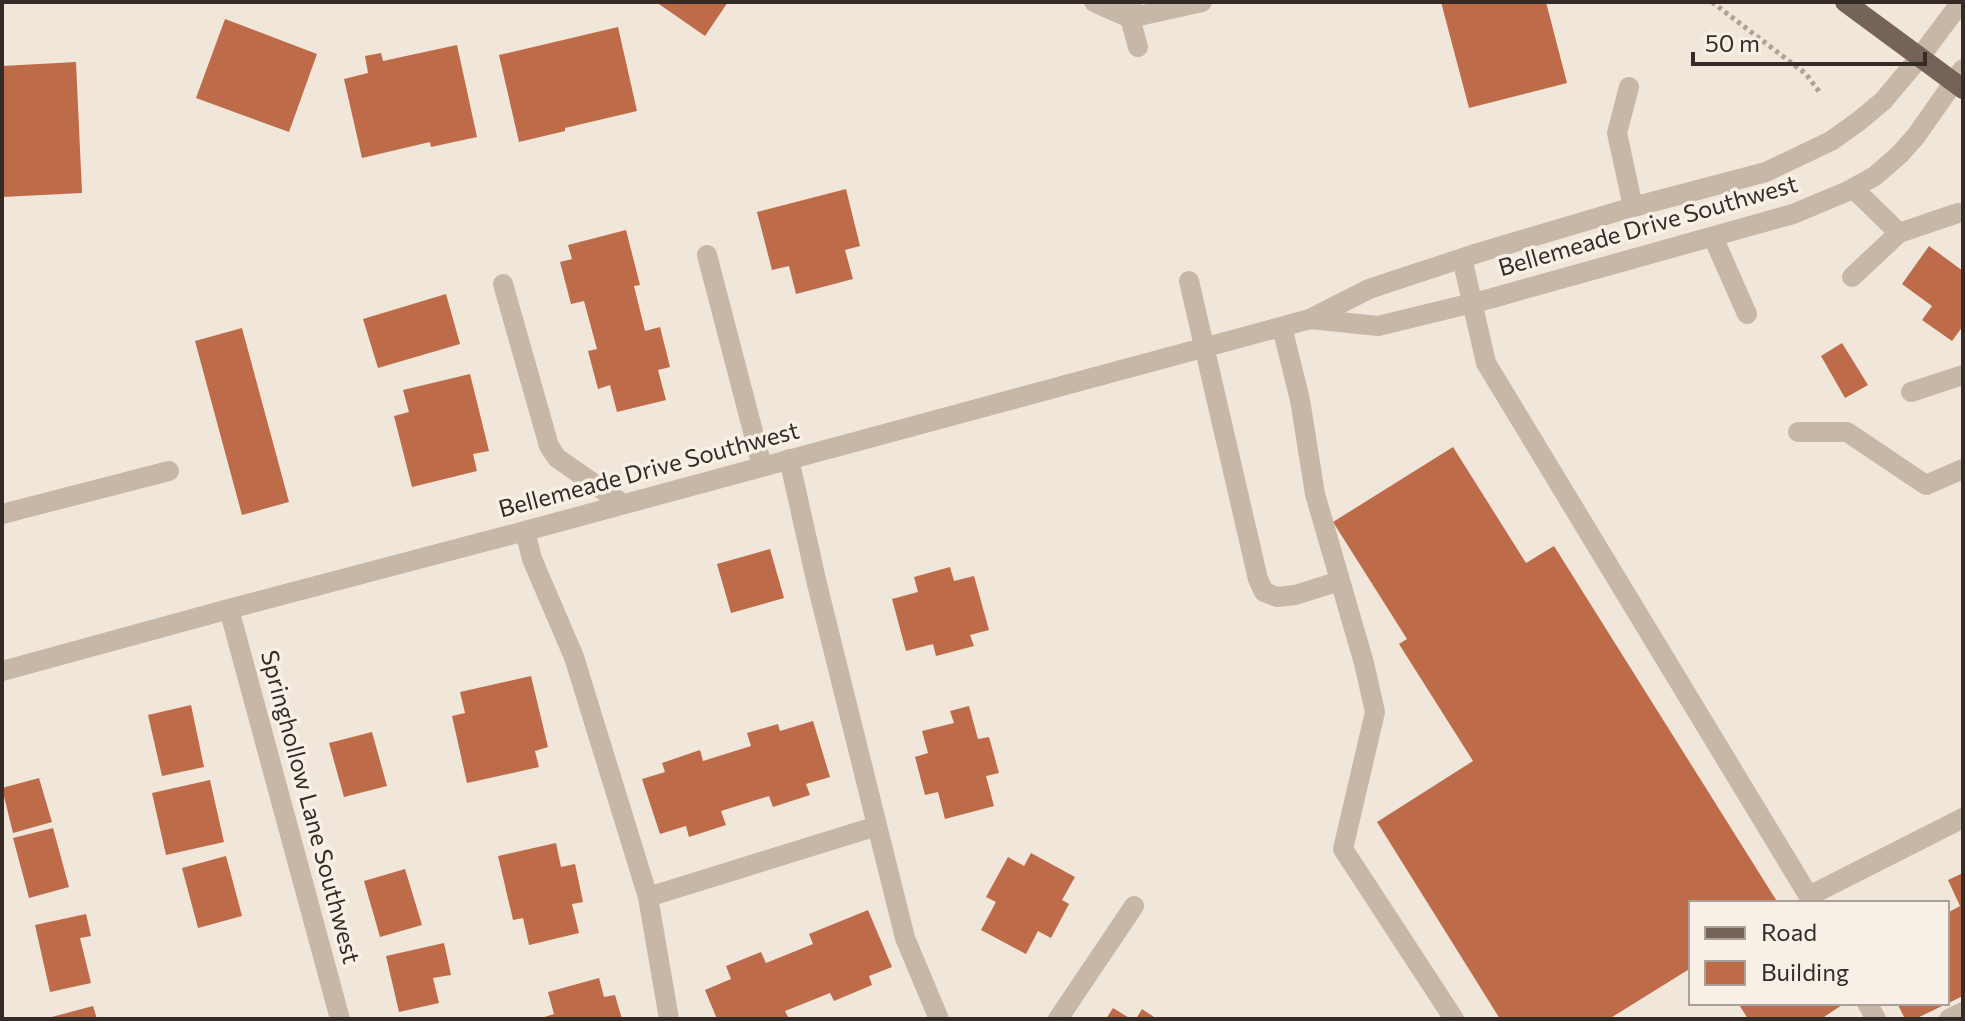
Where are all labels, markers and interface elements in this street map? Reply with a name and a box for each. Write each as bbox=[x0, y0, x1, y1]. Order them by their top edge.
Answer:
scale bar bbox=[1693, 16, 1925, 66]
text: 50 m bbox=[1705, 28, 1760, 57]
street label: Bellemeade Drive Southwest bbox=[1495, 168, 1801, 281]
street label: Bellemeade Drive Southwest bbox=[495, 414, 802, 523]
street label: Springhollow Lane Southwest bbox=[256, 647, 367, 967]
legend bbox=[1689, 901, 1949, 1005]
text: Road bbox=[1761, 917, 1817, 946]
text: Building bbox=[1761, 957, 1849, 986]

